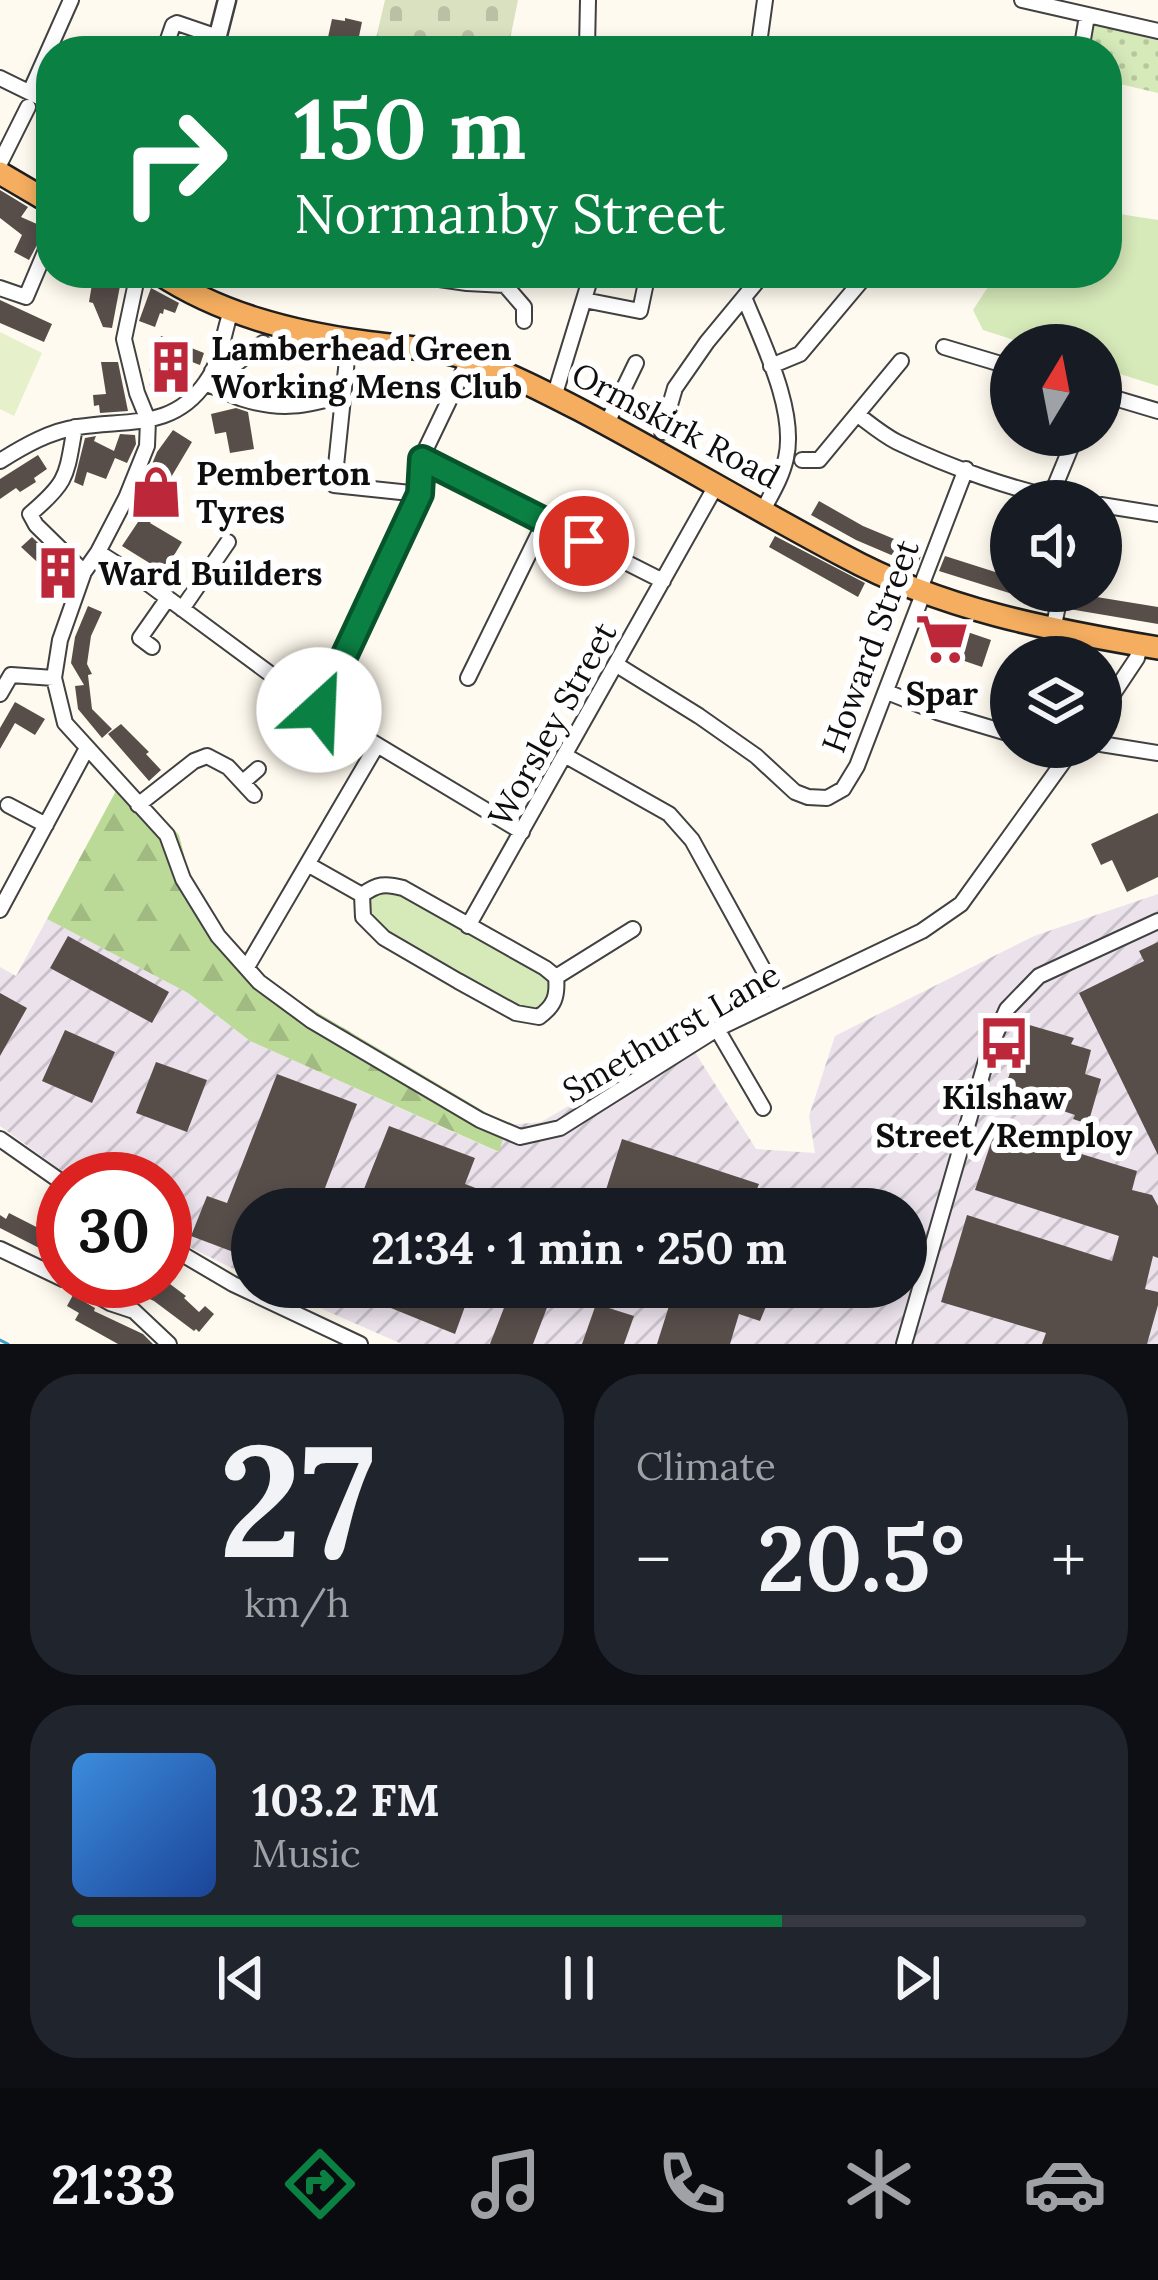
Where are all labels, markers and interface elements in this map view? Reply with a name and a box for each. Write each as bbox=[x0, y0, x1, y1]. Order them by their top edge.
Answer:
text: 150 m bbox=[294, 74, 526, 182]
icon: right bbox=[96, 84, 252, 240]
text: Normanby Street bbox=[294, 179, 725, 248]
north arrow bbox=[990, 324, 1122, 456]
map controls bbox=[990, 324, 1122, 768]
place label: Lamberhead Green Working Mens Club bbox=[211, 327, 522, 407]
building icon: Lamberhead Green Working Mens Club bbox=[142, 338, 200, 396]
street label: Ormskirk Road bbox=[565, 353, 787, 497]
place label: Pemberton Tyres bbox=[196, 452, 371, 532]
shop icon: Pemberton Tyres bbox=[127, 463, 185, 521]
button: sound bbox=[990, 480, 1122, 612]
pin bbox=[533, 490, 635, 592]
icon: arrive bbox=[551, 508, 617, 574]
street label: Howard Street bbox=[812, 534, 928, 758]
building icon: Ward Builders bbox=[29, 544, 87, 602]
place label: Ward Builders bbox=[98, 552, 323, 594]
supermarket icon: Spar bbox=[913, 610, 971, 668]
street label: Worsley Street bbox=[479, 614, 625, 833]
button: layers bbox=[990, 636, 1122, 768]
position arrow bbox=[256, 647, 382, 773]
place label: Spar bbox=[906, 672, 978, 714]
street label: Smethurst Lane bbox=[555, 953, 787, 1111]
bus stop icon: Kilshaw Street/Remploy bbox=[975, 1014, 1033, 1072]
place label: Kilshaw Street/Remploy bbox=[876, 1076, 1133, 1156]
speed limit sign: 30 bbox=[36, 1152, 192, 1308]
text: 21:34 · 1 min · 250 m bbox=[371, 1219, 787, 1276]
text: 27 bbox=[219, 1400, 375, 1600]
text: Climate bbox=[636, 1441, 776, 1491]
text: 20.5° bbox=[757, 1500, 965, 1616]
text: − bbox=[636, 1517, 671, 1601]
text: + bbox=[1051, 1517, 1086, 1601]
text: km/h bbox=[244, 1578, 350, 1628]
text: 103.2 FM bbox=[252, 1771, 440, 1828]
text: Music bbox=[252, 1828, 361, 1878]
icon: previous bbox=[208, 1945, 274, 2011]
icon: pause bbox=[546, 1945, 612, 2011]
icon: next bbox=[884, 1945, 950, 2011]
icon: directions bbox=[278, 2142, 362, 2226]
icon: music bbox=[464, 2142, 548, 2226]
icon: phone bbox=[650, 2142, 734, 2226]
icon: climate bbox=[837, 2142, 921, 2226]
icon: car bbox=[1023, 2142, 1107, 2226]
text: 21:33 bbox=[51, 2150, 176, 2219]

